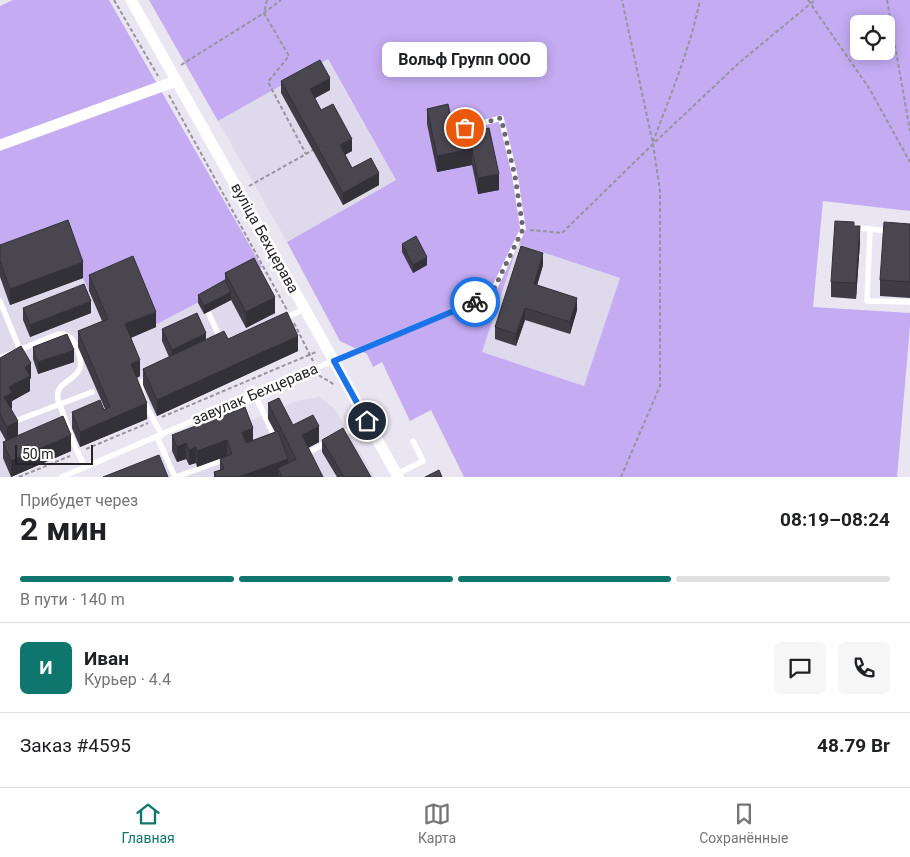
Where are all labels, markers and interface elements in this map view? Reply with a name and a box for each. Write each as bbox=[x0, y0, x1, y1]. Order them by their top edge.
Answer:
map controls bbox=[850, 15, 895, 60]
button: locate bbox=[850, 15, 895, 60]
callout: Вольф Групп ООО bbox=[382, 43, 548, 78]
text: Вольф Групп ООО bbox=[398, 50, 531, 69]
pin bbox=[444, 107, 486, 149]
icon: bag bbox=[451, 114, 479, 142]
street label: вуліца Бехцерава bbox=[227, 180, 303, 296]
courier bbox=[450, 277, 500, 327]
icon: bike bbox=[461, 288, 489, 316]
street label: завулак Бехцерава bbox=[189, 359, 321, 429]
pin bbox=[346, 400, 388, 442]
icon: home bbox=[353, 407, 381, 435]
scale bar bbox=[15, 442, 92, 465]
text: 50 m bbox=[22, 446, 54, 462]
text: Прибудет через bbox=[20, 491, 138, 510]
text: 08:19–08:24 bbox=[780, 508, 890, 531]
text: 2 мин bbox=[20, 510, 107, 548]
text: В пути · 140 m bbox=[20, 590, 125, 609]
button: chat bbox=[774, 642, 826, 694]
button: phone bbox=[838, 642, 890, 694]
text: Иван bbox=[84, 647, 129, 670]
text: И bbox=[39, 656, 53, 679]
text: Курьер · 4.4 bbox=[84, 670, 171, 689]
text: Заказ #4595 bbox=[20, 734, 131, 757]
text: 48.79 Br bbox=[817, 734, 890, 757]
tab: Главная bbox=[122, 800, 175, 846]
tab: Карта bbox=[418, 800, 456, 846]
tab: Сохранённые bbox=[699, 800, 788, 846]

